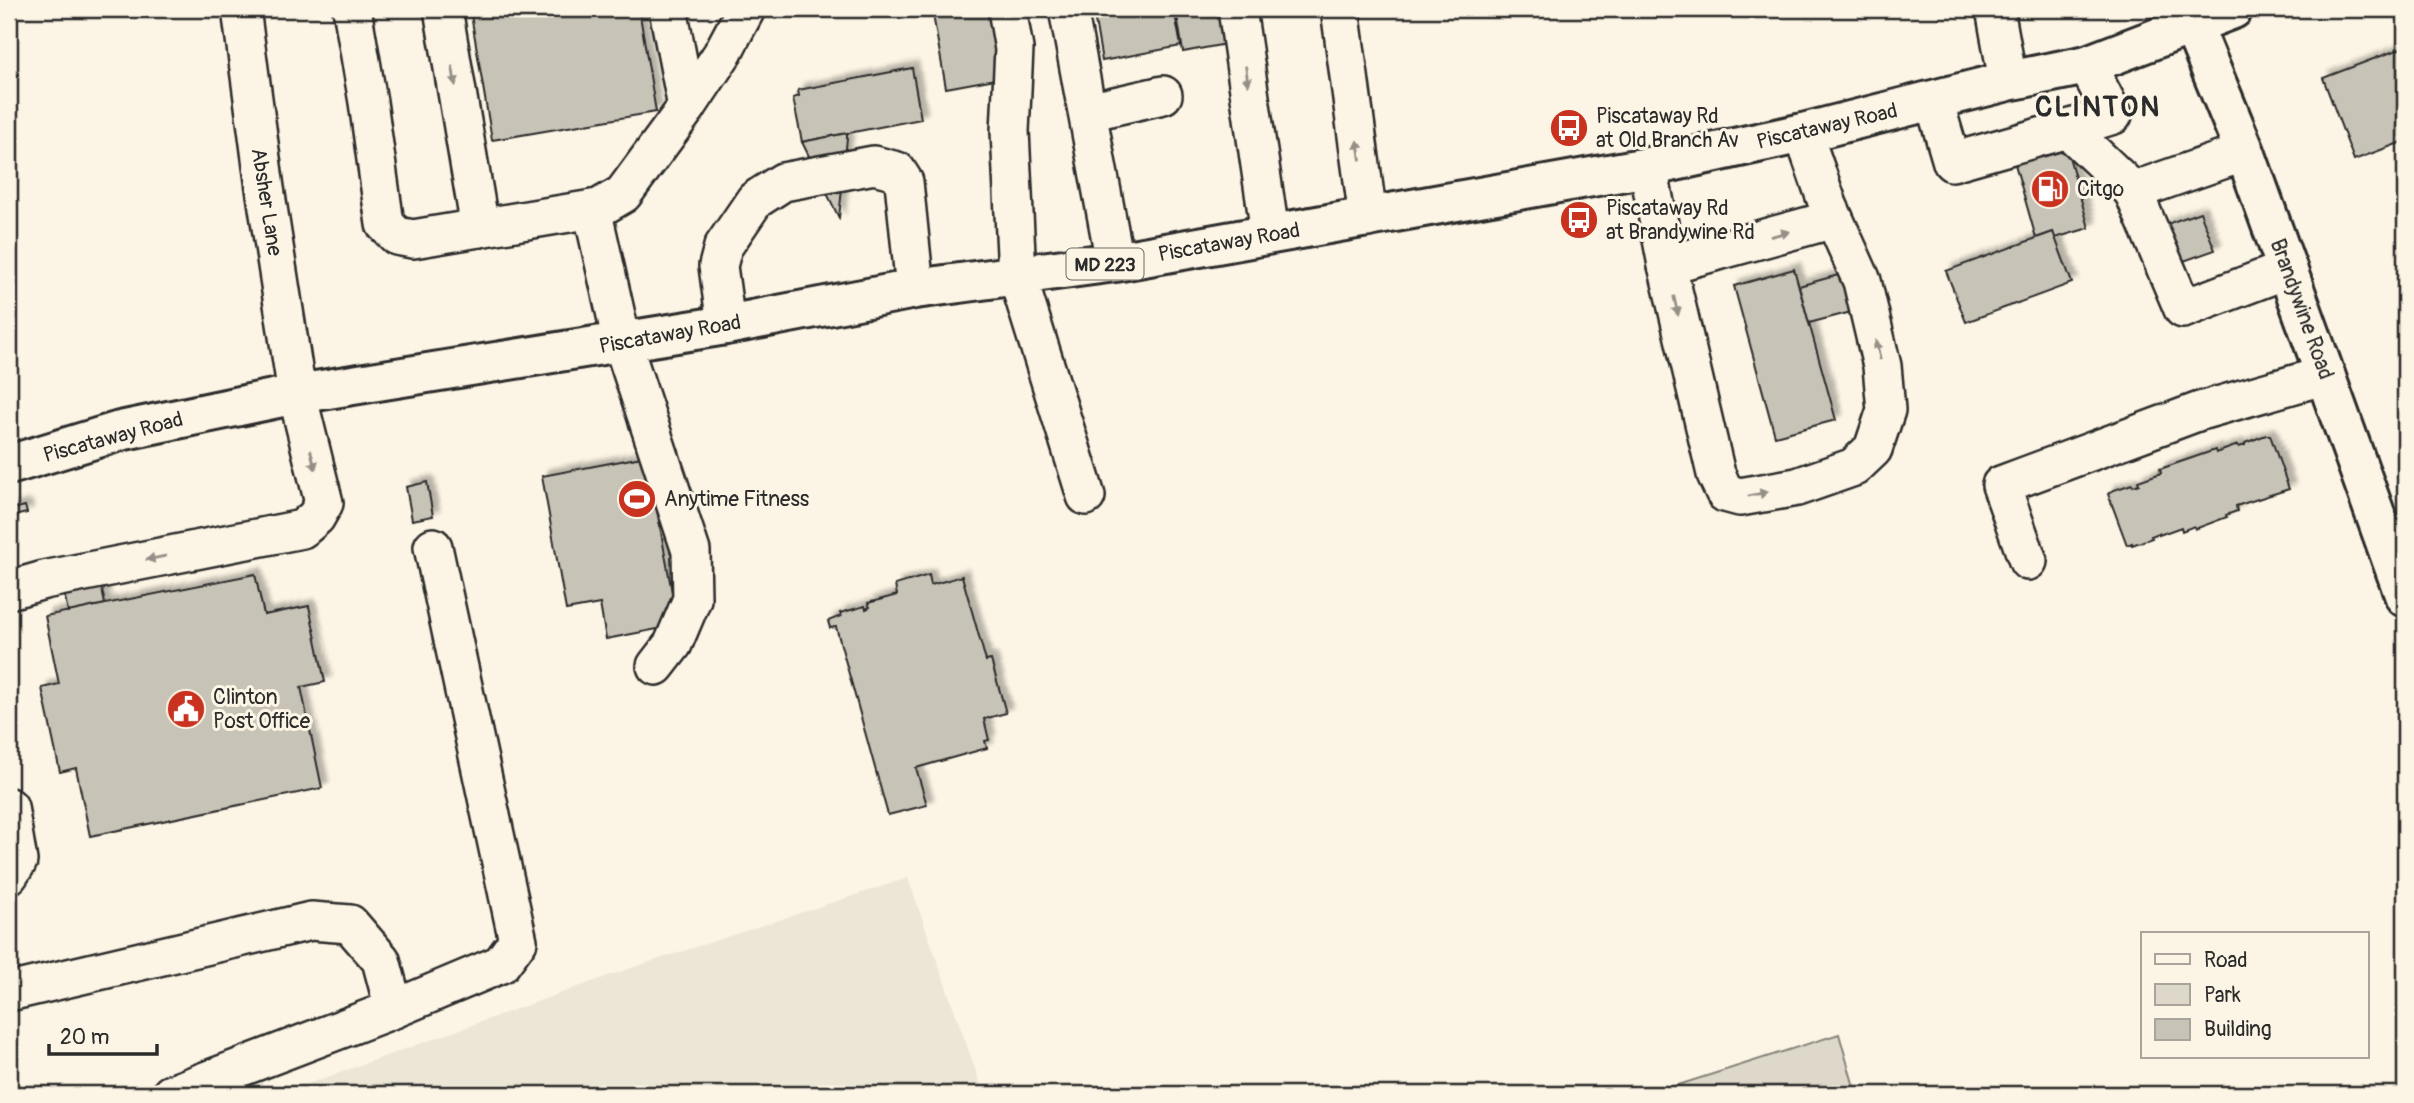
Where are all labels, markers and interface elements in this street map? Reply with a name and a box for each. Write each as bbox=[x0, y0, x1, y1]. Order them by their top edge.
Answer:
one-way arrow bbox=[449, 65, 460, 87]
one-way arrow bbox=[1242, 65, 1253, 87]
district label: CLINTON bbox=[2035, 90, 2161, 125]
street label: Piscataway Road bbox=[1754, 97, 1900, 156]
place label: Piscataway Rd at Old Branch Av bbox=[1596, 103, 1739, 154]
bus stop icon: Piscataway Rd at Old Branch Av bbox=[1548, 107, 1590, 149]
one-way arrow bbox=[1353, 139, 1364, 161]
street label: Absher Lane bbox=[245, 146, 288, 259]
fuel station icon: Citgo bbox=[2029, 168, 2071, 210]
place label: Citgo bbox=[2077, 176, 2124, 203]
place label: Piscataway Rd at Brandywine Rd bbox=[1606, 195, 1755, 246]
bus stop icon: Piscataway Rd at Brandywine Rd bbox=[1558, 199, 1600, 241]
street label: Piscataway Road bbox=[1156, 217, 1302, 268]
one-way arrow bbox=[1769, 228, 1791, 239]
street label: Brandywine Road bbox=[2264, 235, 2339, 383]
road number: MD 223 bbox=[1066, 248, 1144, 280]
one-way arrow bbox=[1671, 295, 1682, 317]
street label: Piscataway Road bbox=[597, 309, 743, 360]
one-way arrow bbox=[1873, 339, 1884, 361]
street label: Piscataway Road bbox=[40, 406, 186, 469]
one-way arrow bbox=[308, 449, 319, 471]
sports icon: Anytime Fitness bbox=[616, 478, 658, 520]
place label: Anytime Fitness bbox=[664, 486, 810, 513]
one-way arrow bbox=[1747, 488, 1769, 499]
one-way arrow bbox=[145, 552, 167, 563]
place label: Clinton Post Office bbox=[213, 684, 311, 735]
public building icon: Clinton Post Office bbox=[165, 688, 207, 730]
legend bbox=[2141, 932, 2368, 1058]
text: Road bbox=[2204, 947, 2248, 974]
text: Park bbox=[2204, 982, 2241, 1009]
scale bar bbox=[49, 1012, 158, 1056]
text: Building bbox=[2204, 1016, 2271, 1043]
text: 20 m bbox=[60, 1024, 109, 1051]

